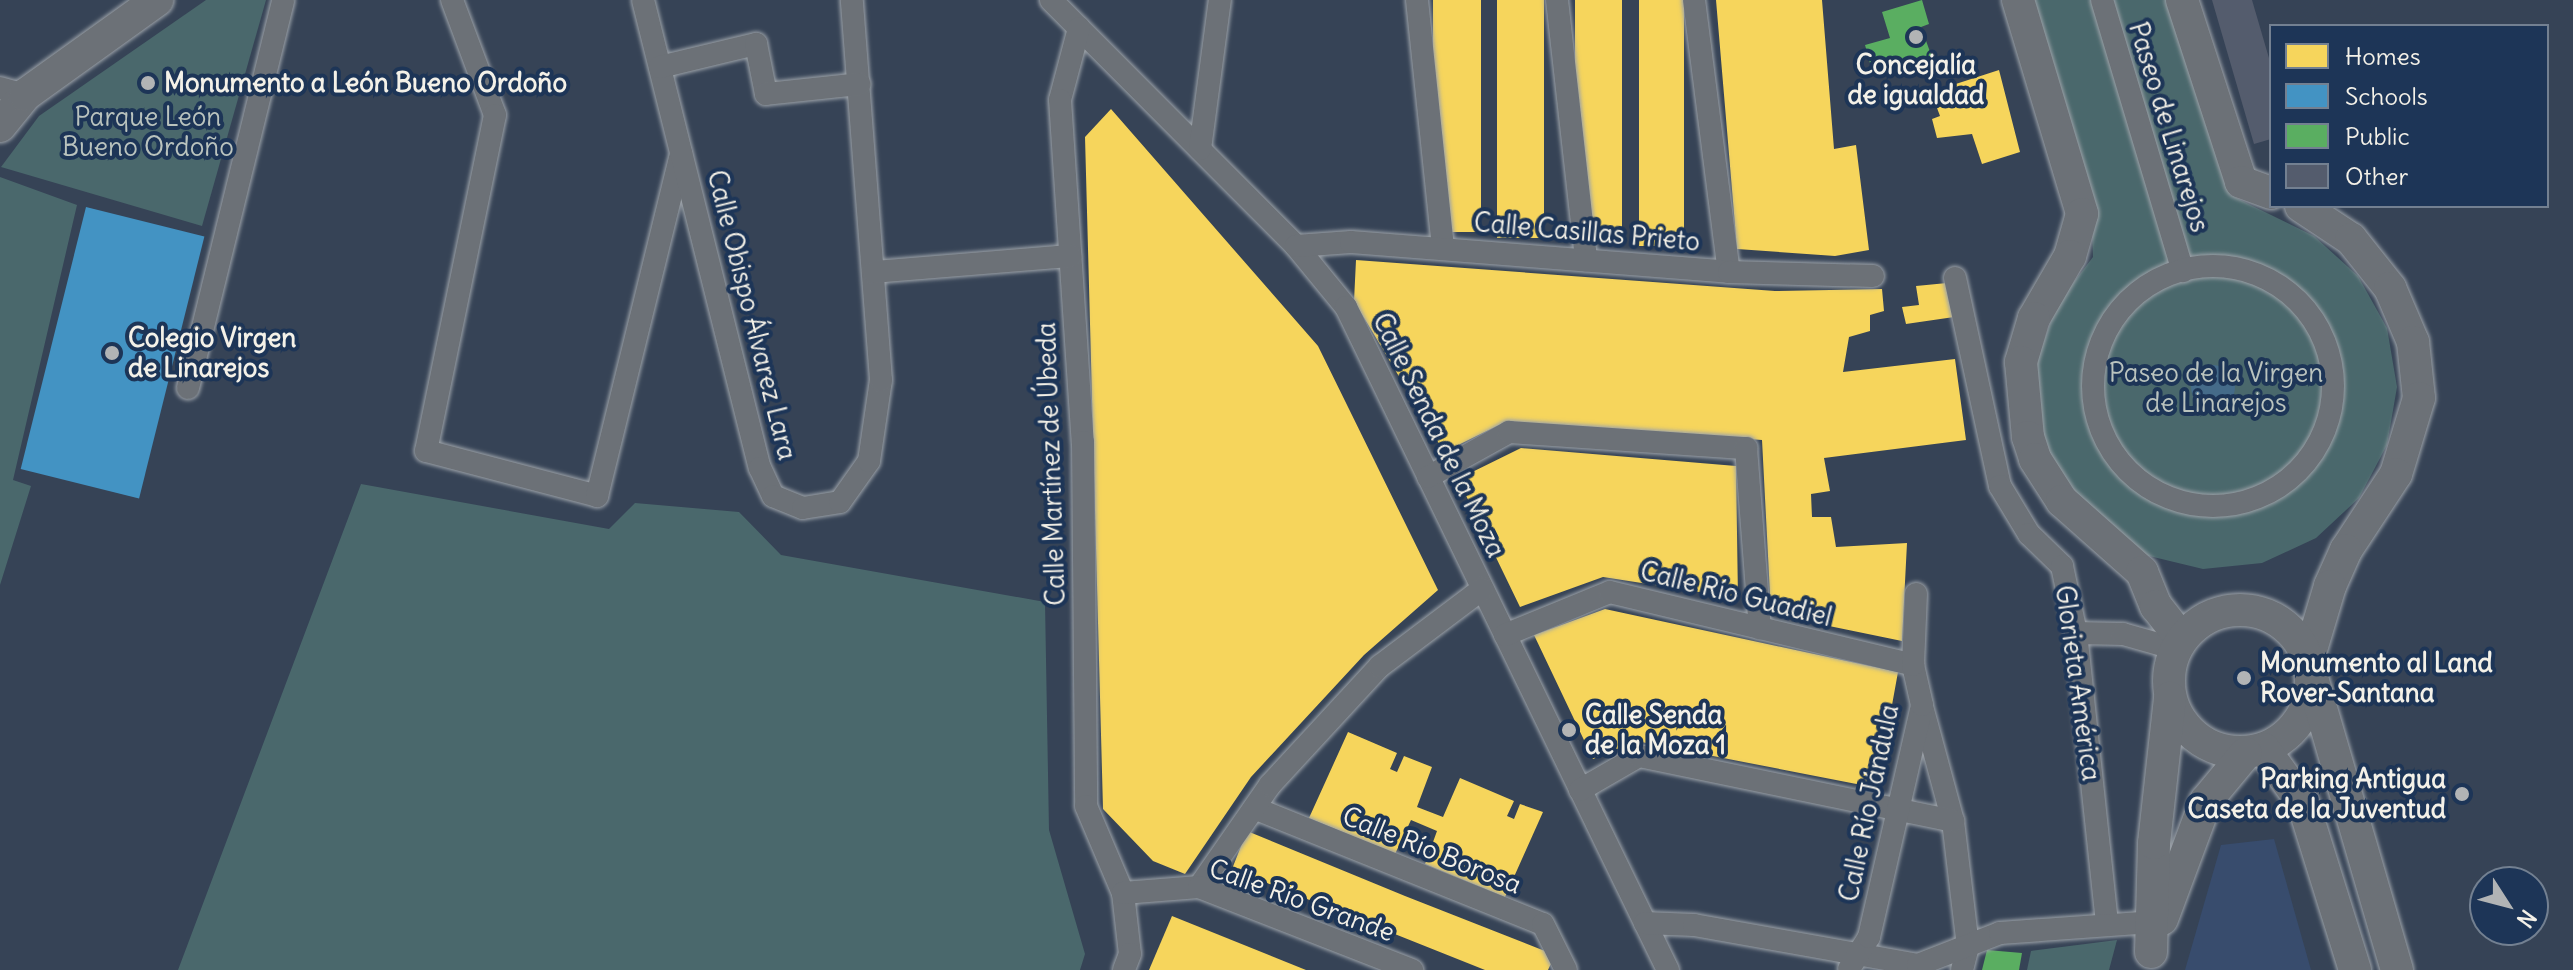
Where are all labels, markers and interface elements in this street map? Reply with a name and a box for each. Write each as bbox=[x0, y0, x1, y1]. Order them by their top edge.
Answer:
street label: Paseo de Linarejos bbox=[2122, 18, 2216, 236]
legend bbox=[2269, 24, 2549, 208]
marker: Concejalía de igualdad bbox=[1907, 28, 1925, 46]
text: Homes bbox=[2345, 41, 2421, 71]
place label: Concejalía de igualdad bbox=[1848, 49, 1984, 110]
place label: Monumento a León Bueno Ordoño bbox=[164, 67, 567, 99]
marker: Monumento a León Bueno Ordoño bbox=[139, 74, 157, 92]
text: Schools bbox=[2345, 81, 2428, 111]
park label: Parque León Bueno Ordoño bbox=[62, 101, 234, 162]
text: Public bbox=[2345, 121, 2410, 151]
text: Other bbox=[2345, 161, 2408, 191]
street label: Calle Obispo Álvarez Lara bbox=[701, 167, 803, 463]
street label: Calle Casillas Prieto bbox=[1473, 207, 1701, 257]
street label: Calle Senda de la Moza bbox=[1366, 308, 1512, 562]
place label: Colegio Virgen de Linarejos bbox=[128, 322, 296, 384]
street label: Calle Martínez de Úbeda bbox=[1030, 322, 1072, 606]
marker: Colegio Virgen de Linarejos bbox=[103, 344, 121, 362]
park label: Paseo de la Virgen de Linarejos bbox=[2109, 357, 2323, 418]
street label: Calle Río Guadiel bbox=[1637, 555, 1835, 633]
street label: Glorieta América bbox=[2049, 583, 2107, 783]
place label: Monumento al Land Rover-Santana bbox=[2260, 647, 2493, 708]
marker: Monumento al Land Rover-Santana bbox=[2235, 669, 2253, 687]
place label: Calle Senda de la Moza 1 bbox=[1585, 699, 1726, 760]
street label: Calle Río Jándula bbox=[1833, 701, 1905, 905]
marker: Calle Senda de la Moza 1 bbox=[1560, 721, 1578, 739]
place label: Parking Antigua Caseta de la Juventud bbox=[2187, 763, 2446, 824]
marker: Parking Antigua Caseta de la Juventud bbox=[2453, 785, 2471, 803]
street label: Calle Río Borosa bbox=[1338, 800, 1526, 900]
street label: Calle Río Grande bbox=[1205, 852, 1399, 948]
north arrow bbox=[2469, 866, 2549, 946]
text: N bbox=[2511, 905, 2543, 933]

